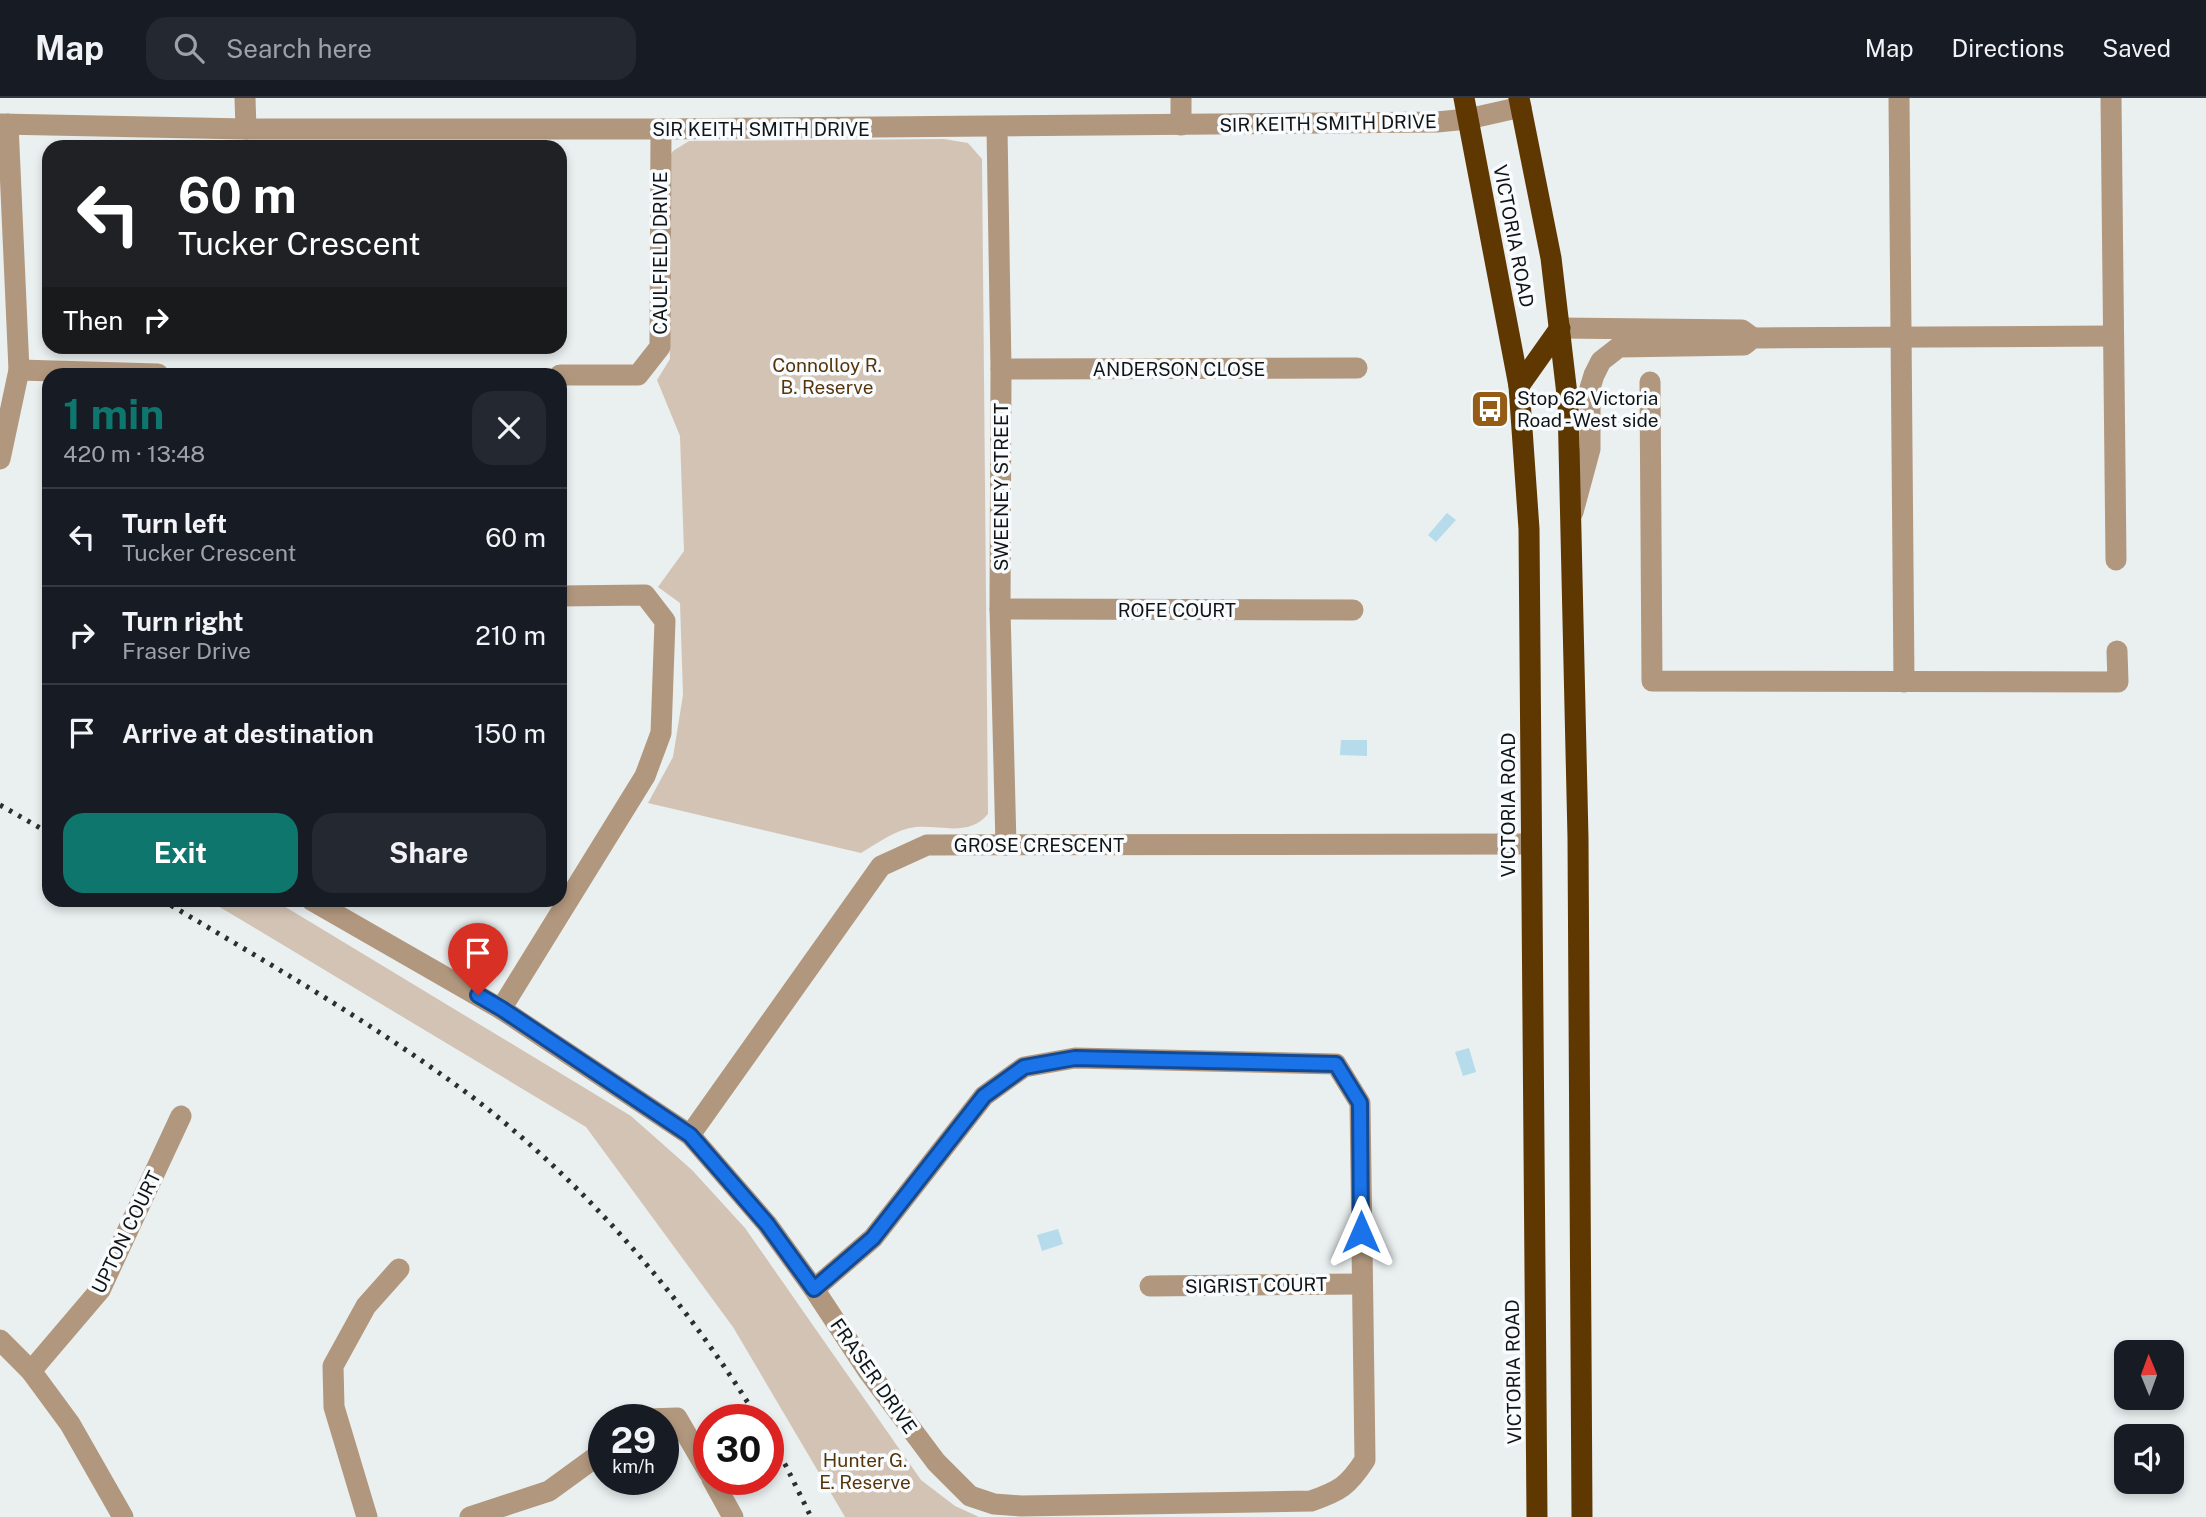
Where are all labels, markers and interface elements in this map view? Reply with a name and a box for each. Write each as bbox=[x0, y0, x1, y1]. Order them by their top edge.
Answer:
search box bbox=[146, 17, 636, 80]
text: Map bbox=[35, 29, 104, 67]
icon: search bbox=[170, 29, 208, 67]
text: Search here bbox=[226, 33, 372, 64]
text: Map bbox=[1865, 34, 1914, 62]
text: Directions bbox=[1952, 34, 2064, 62]
text: Saved bbox=[2102, 34, 2171, 62]
street label: SIR KEITH SMITH DRIVE bbox=[1219, 110, 1437, 136]
street label: SIR KEITH SMITH DRIVE bbox=[652, 118, 870, 140]
street label: VICTORIA ROAD bbox=[1489, 163, 1539, 309]
text: 60 m bbox=[178, 166, 297, 224]
icon: left bbox=[63, 168, 154, 259]
street label: CAULFIELD DRIVE bbox=[649, 171, 671, 335]
text: Tucker Crescent bbox=[178, 225, 421, 262]
icon: right bbox=[137, 301, 175, 339]
text: Then bbox=[63, 305, 123, 336]
park label: Connolloy R. B. Reserve bbox=[772, 354, 882, 398]
street label: ANDERSON CLOSE bbox=[1093, 358, 1265, 380]
place label: Stop 62 Victoria Road - West side bbox=[1517, 387, 1659, 431]
bus stop icon: Stop 62 Victoria Road - West side bbox=[1469, 388, 1511, 430]
text: 1 min bbox=[63, 389, 164, 438]
button: close bbox=[472, 391, 546, 465]
street label: SWEENEY STREET bbox=[990, 403, 1012, 571]
text: 420 m · 13:48 bbox=[63, 440, 205, 467]
text: Turn left bbox=[122, 508, 227, 539]
icon: left bbox=[63, 518, 101, 556]
text: 60 m bbox=[485, 522, 546, 553]
text: Tucker Crescent bbox=[122, 539, 296, 566]
street label: ROFE COURT bbox=[1118, 599, 1236, 621]
text: Turn right bbox=[122, 606, 244, 637]
icon: right bbox=[63, 616, 101, 654]
text: 210 m bbox=[475, 620, 546, 651]
text: Fraser Drive bbox=[122, 637, 251, 664]
icon: arrive bbox=[63, 714, 101, 752]
text: Arrive at destination bbox=[122, 718, 374, 749]
text: 150 m bbox=[474, 718, 546, 749]
street label: VICTORIA ROAD bbox=[1497, 733, 1519, 877]
button: Exit bbox=[63, 813, 298, 893]
button: Share bbox=[312, 813, 546, 893]
street label: GROSE CRESCENT bbox=[954, 834, 1124, 856]
pin bbox=[448, 923, 508, 995]
icon: arrive bbox=[459, 934, 497, 972]
street label: UPTON COURT bbox=[87, 1167, 165, 1297]
position arrow bbox=[1324, 1195, 1398, 1269]
street label: SIGRIST COURT bbox=[1185, 1273, 1327, 1297]
street label: VICTORIA ROAD bbox=[1501, 1299, 1525, 1445]
street label: FRASER DRIVE bbox=[826, 1314, 922, 1438]
north arrow bbox=[2114, 1340, 2184, 1410]
map controls bbox=[2114, 1340, 2184, 1494]
speed limit sign: 30 bbox=[693, 1404, 784, 1495]
text: 29 bbox=[611, 1420, 656, 1461]
button: sound bbox=[2114, 1424, 2184, 1494]
park label: Hunter G. E. Reserve bbox=[819, 1449, 911, 1493]
text: km/h bbox=[612, 1456, 655, 1477]

